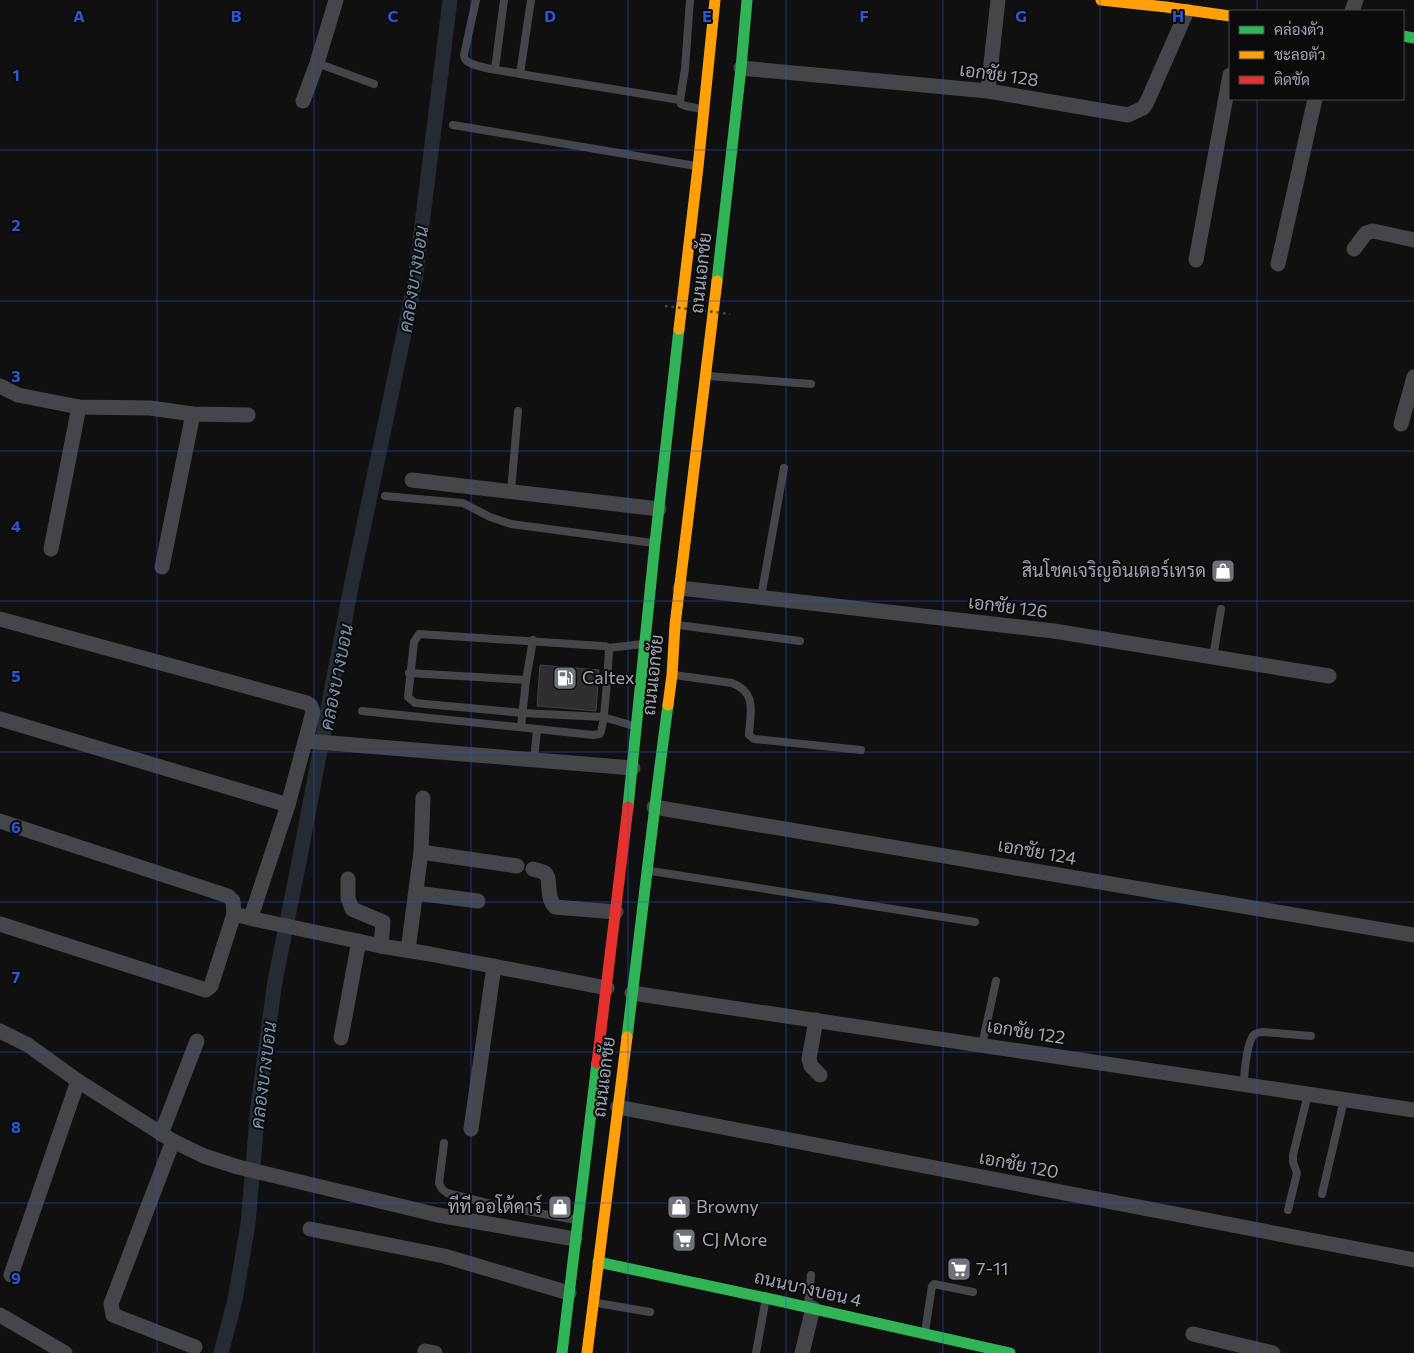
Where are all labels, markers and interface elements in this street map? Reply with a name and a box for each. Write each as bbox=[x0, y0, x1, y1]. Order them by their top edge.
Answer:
text: A bbox=[73, 6, 85, 25]
text: B bbox=[231, 6, 242, 25]
text: C bbox=[388, 6, 399, 25]
text: D bbox=[544, 6, 556, 25]
text: E bbox=[702, 6, 712, 25]
text: F bbox=[859, 6, 869, 25]
text: G bbox=[1015, 6, 1027, 25]
text: H bbox=[1172, 6, 1184, 25]
legend bbox=[1229, 10, 1404, 100]
text: คล่องตัว bbox=[1274, 20, 1324, 38]
text: ชะลอตัว bbox=[1274, 45, 1325, 63]
street label: เอกชัย 128 bbox=[958, 58, 1040, 90]
text: 1 bbox=[12, 65, 20, 84]
text: ติดขัด bbox=[1274, 70, 1310, 88]
text: 2 bbox=[11, 215, 21, 234]
water label: คลองบางบอน bbox=[393, 224, 432, 334]
street label: ถนนเอกชัย bbox=[685, 231, 715, 314]
text: 3 bbox=[11, 366, 21, 385]
text: 4 bbox=[11, 516, 21, 535]
place label: สินโชคเจริญอินเตอร์เทรด bbox=[1022, 558, 1206, 582]
shop icon: สินโชคเจริญอินเตอร์เทรด bbox=[1210, 558, 1236, 584]
street label: เอกชัย 126 bbox=[967, 590, 1049, 622]
water label: คลองบางบอน bbox=[314, 622, 357, 732]
street label: ถนนเอกชัย bbox=[637, 633, 667, 716]
fuel station icon: Caltex bbox=[552, 665, 578, 691]
text: 5 bbox=[11, 666, 21, 685]
place label: Caltex bbox=[582, 666, 635, 688]
text: 6 bbox=[11, 817, 21, 836]
street label: เอกชัย 124 bbox=[996, 833, 1078, 869]
text: 7 bbox=[12, 967, 21, 986]
street label: เอกชัย 122 bbox=[986, 1014, 1067, 1048]
water label: คลองบางบอน bbox=[245, 1020, 280, 1130]
street label: ถนนเอกชัย bbox=[587, 1035, 619, 1118]
text: 8 bbox=[11, 1117, 21, 1136]
street label: เอกชัย 120 bbox=[978, 1146, 1061, 1183]
place label: ทีที ออโต้คาร์ bbox=[448, 1194, 542, 1217]
shop icon: ทีที ออโต้คาร์ bbox=[547, 1194, 573, 1220]
shop icon: Browny bbox=[666, 1194, 692, 1220]
place label: Browny bbox=[696, 1195, 759, 1217]
supermarket icon: CJ More bbox=[671, 1227, 697, 1253]
place label: CJ More bbox=[702, 1228, 767, 1250]
supermarket icon: 7-11 bbox=[946, 1256, 972, 1282]
place label: 7-11 bbox=[976, 1257, 1009, 1279]
street label: ถนนบางบอน 4 bbox=[752, 1265, 864, 1311]
text: 9 bbox=[11, 1268, 21, 1287]

